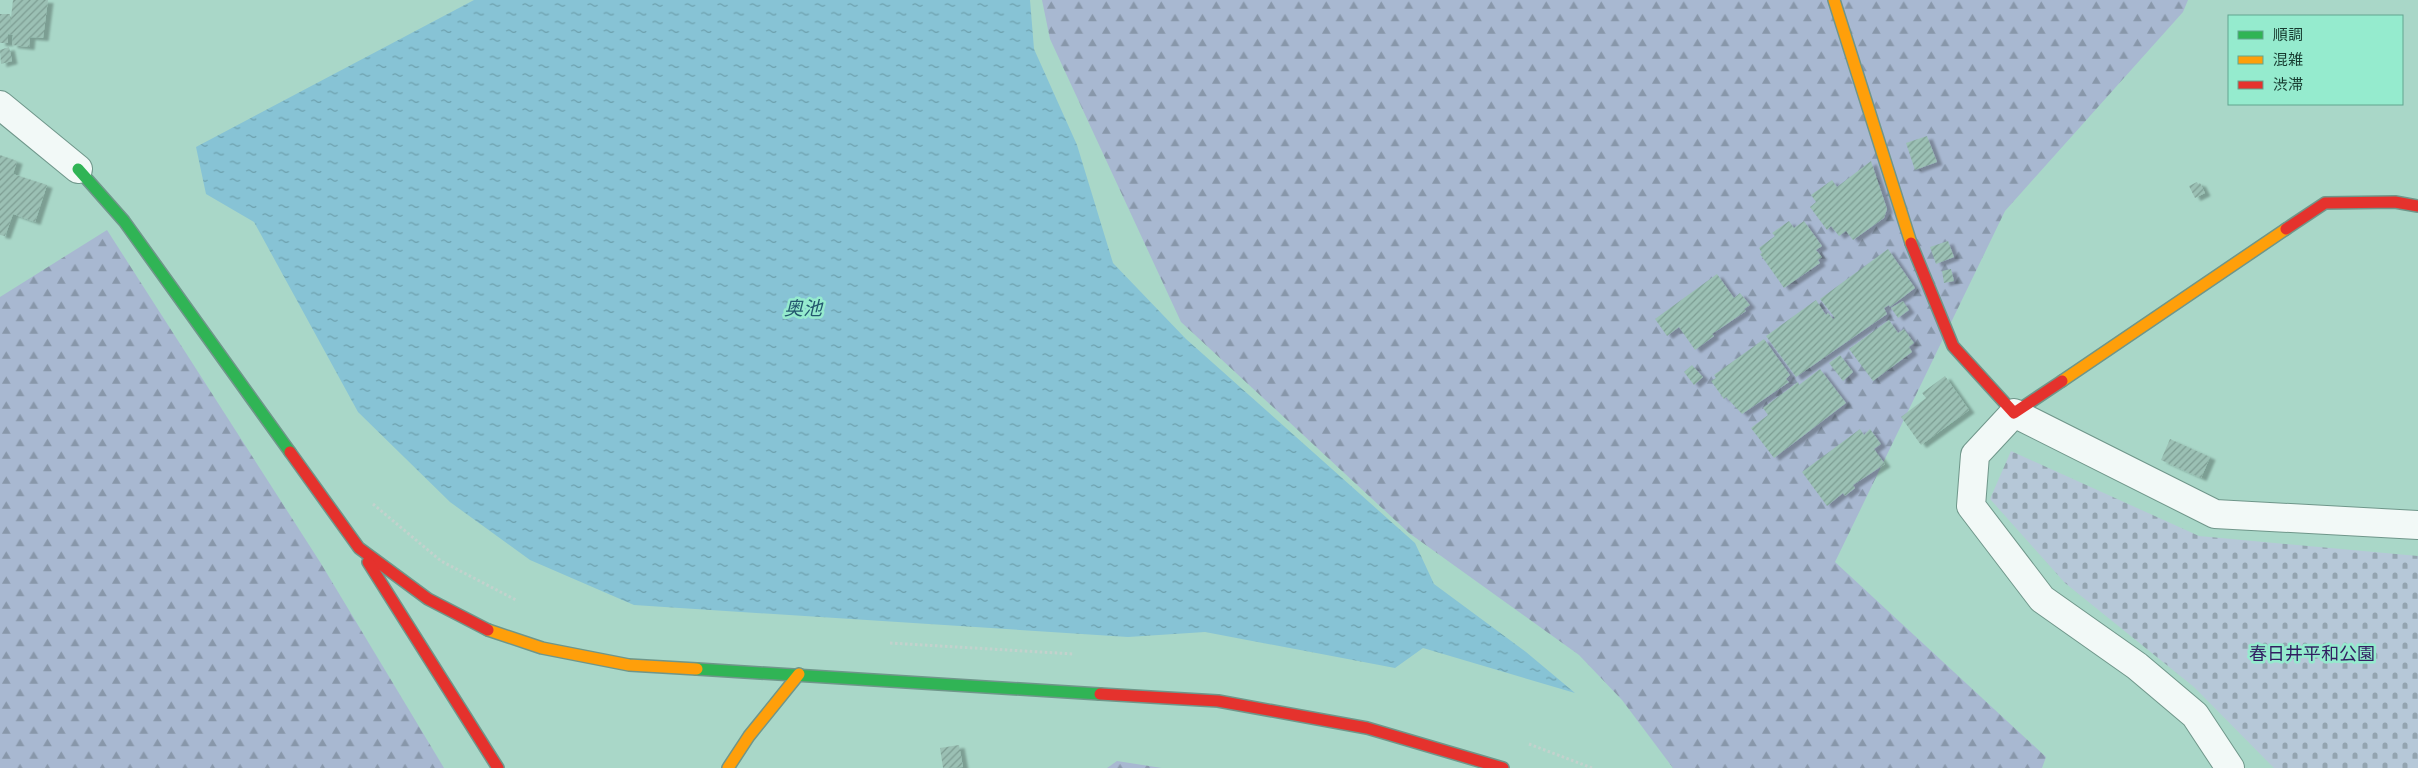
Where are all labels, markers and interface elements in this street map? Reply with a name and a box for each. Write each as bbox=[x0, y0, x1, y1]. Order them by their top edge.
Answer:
legend bbox=[2228, 15, 2403, 105]
text: 順調 bbox=[2273, 26, 2303, 44]
text: 混雑 bbox=[2273, 51, 2303, 69]
text: 渋滞 bbox=[2273, 76, 2303, 94]
water label: 奥池 bbox=[784, 297, 824, 319]
park label: 春日井平和公園 bbox=[2249, 643, 2375, 664]

